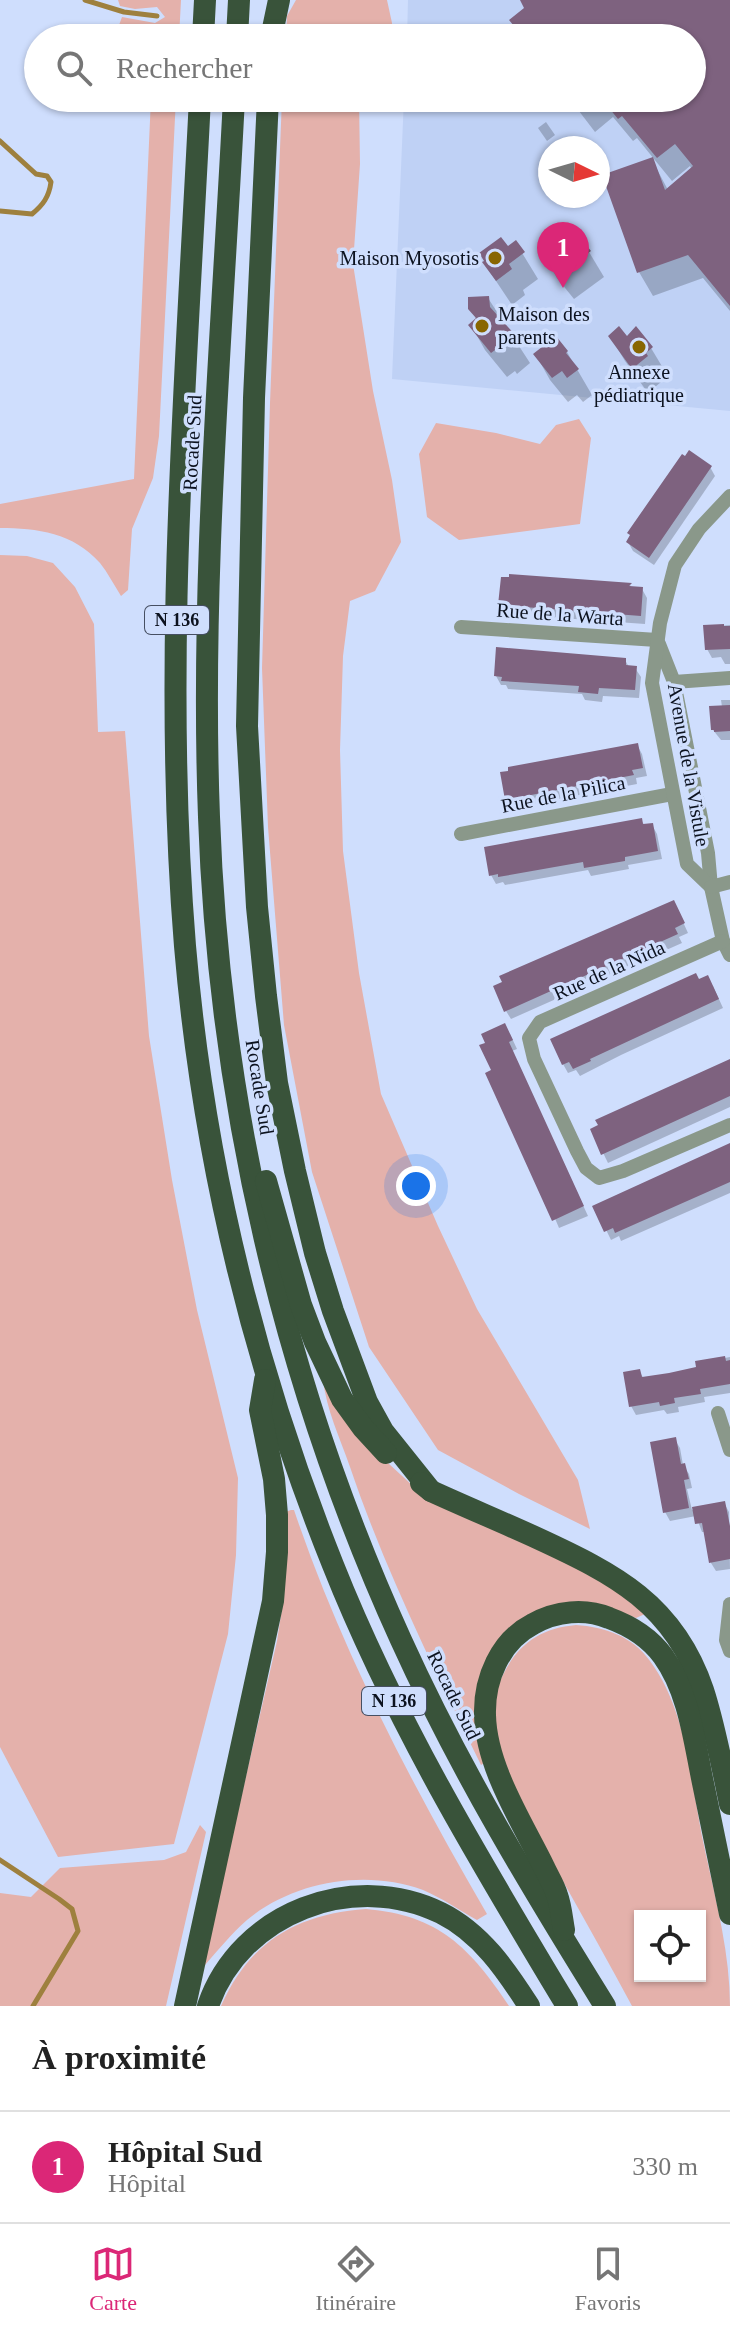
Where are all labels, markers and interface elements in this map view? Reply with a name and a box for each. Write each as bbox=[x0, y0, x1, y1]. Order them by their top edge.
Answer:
search box bbox=[24, 24, 706, 112]
icon: search bbox=[52, 46, 96, 90]
text: Rechercher bbox=[116, 51, 253, 84]
north arrow bbox=[538, 136, 610, 208]
pin: 1 bbox=[537, 222, 589, 288]
place label: Maison Myosotis bbox=[340, 247, 479, 270]
marker: Maison Myosotis bbox=[486, 249, 504, 267]
place label: Maison des parents bbox=[498, 303, 590, 349]
marker: Maison des parents bbox=[473, 317, 491, 335]
marker: Annexe pédiatrique bbox=[630, 338, 648, 356]
place label: Annexe pédiatrique bbox=[594, 361, 684, 407]
street label: Rocade Sud bbox=[179, 394, 205, 492]
street label: Rue de la Warta bbox=[496, 599, 624, 629]
road number: N 136 bbox=[145, 606, 209, 634]
street label: Avenue de la Vistule bbox=[664, 682, 714, 848]
street label: Rue de la Pilica bbox=[499, 771, 627, 817]
street label: Rue de la Nida bbox=[550, 936, 668, 1004]
street label: Rocade Sud bbox=[242, 1038, 278, 1136]
your location bbox=[396, 1166, 436, 1206]
street label: Rocade Sud bbox=[423, 1647, 485, 1743]
road number: N 136 bbox=[362, 1687, 426, 1715]
map controls bbox=[634, 1910, 706, 1982]
button: locate bbox=[634, 1910, 706, 1982]
text: À proximité bbox=[32, 2039, 206, 2076]
text: Hôpital Sud bbox=[108, 2135, 262, 2168]
text: 1 bbox=[52, 2152, 65, 2181]
text: 330 m bbox=[632, 2152, 698, 2181]
text: Hôpital bbox=[108, 2169, 186, 2198]
tab: Carte bbox=[89, 2242, 137, 2316]
tab: Itinéraire bbox=[316, 2242, 396, 2316]
tab: Favoris bbox=[575, 2242, 641, 2316]

